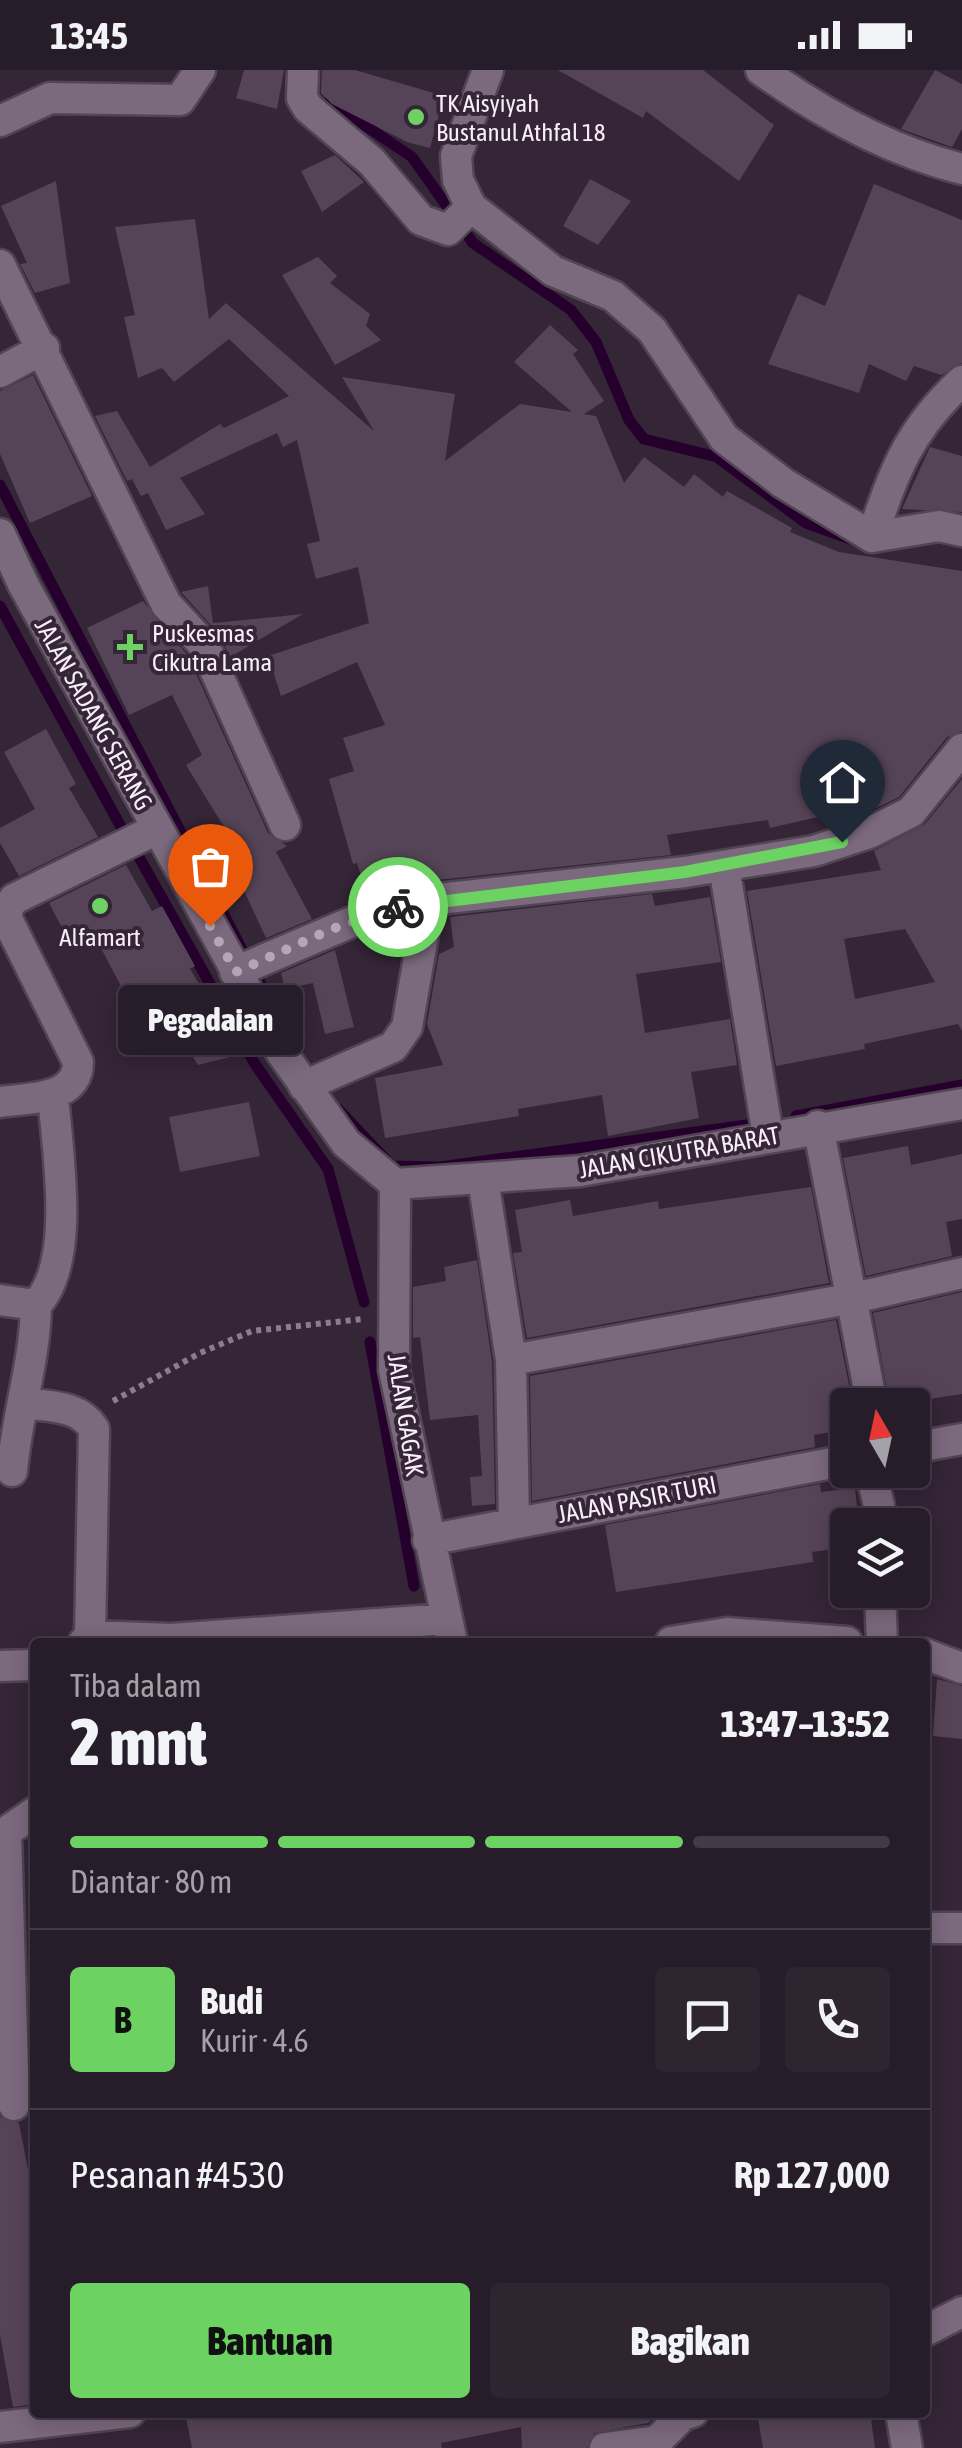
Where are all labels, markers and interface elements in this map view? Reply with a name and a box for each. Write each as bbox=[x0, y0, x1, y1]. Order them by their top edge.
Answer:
text: 13:45 bbox=[50, 14, 128, 57]
place label: TK Aisyiyah Bustanul Athfal 18 bbox=[436, 89, 605, 146]
marker: TK Aisyiyah Bustanul Athfal 18 bbox=[405, 106, 427, 128]
street label: JALAN SADANG SERANG bbox=[30, 613, 158, 815]
place label: Puskesmas Cikutra Lama bbox=[152, 619, 272, 676]
marker: Puskesmas Cikutra Lama bbox=[117, 634, 143, 660]
pin bbox=[800, 740, 885, 843]
icon: home bbox=[815, 755, 870, 810]
pin bbox=[168, 824, 253, 927]
icon: bag bbox=[183, 839, 238, 894]
courier bbox=[348, 857, 448, 957]
icon: bike bbox=[371, 880, 426, 935]
marker: Alfamart bbox=[89, 895, 111, 917]
place label: Alfamart bbox=[59, 923, 141, 951]
callout: Pegadaian bbox=[118, 986, 302, 1056]
text: Pegadaian bbox=[148, 1001, 273, 1038]
street label: JALAN CIKUTRA BARAT bbox=[577, 1121, 781, 1183]
street label: JALAN GAGAK bbox=[383, 1352, 429, 1478]
north arrow bbox=[830, 1388, 930, 1488]
map controls bbox=[830, 1388, 930, 1608]
street label: JALAN PASIR TURI bbox=[555, 1470, 719, 1528]
button: layers bbox=[830, 1508, 930, 1608]
text: Tiba dalam bbox=[70, 1667, 202, 1704]
text: 13:47–13:52 bbox=[720, 1702, 890, 1745]
text: 2 mnt bbox=[70, 1704, 207, 1779]
text: Diantar · 80 m bbox=[70, 1863, 232, 1900]
button: chat bbox=[655, 1967, 760, 2072]
button: phone bbox=[785, 1967, 890, 2072]
text: Budi bbox=[200, 1979, 263, 2022]
text: B bbox=[113, 1998, 132, 2041]
text: Kurir · 4.6 bbox=[200, 2022, 308, 2059]
text: Pesanan #4530 bbox=[70, 2153, 284, 2196]
text: Rp 127,000 bbox=[734, 2153, 890, 2196]
button: Bantuan bbox=[70, 2283, 470, 2398]
button: Bagikan bbox=[490, 2283, 890, 2398]

